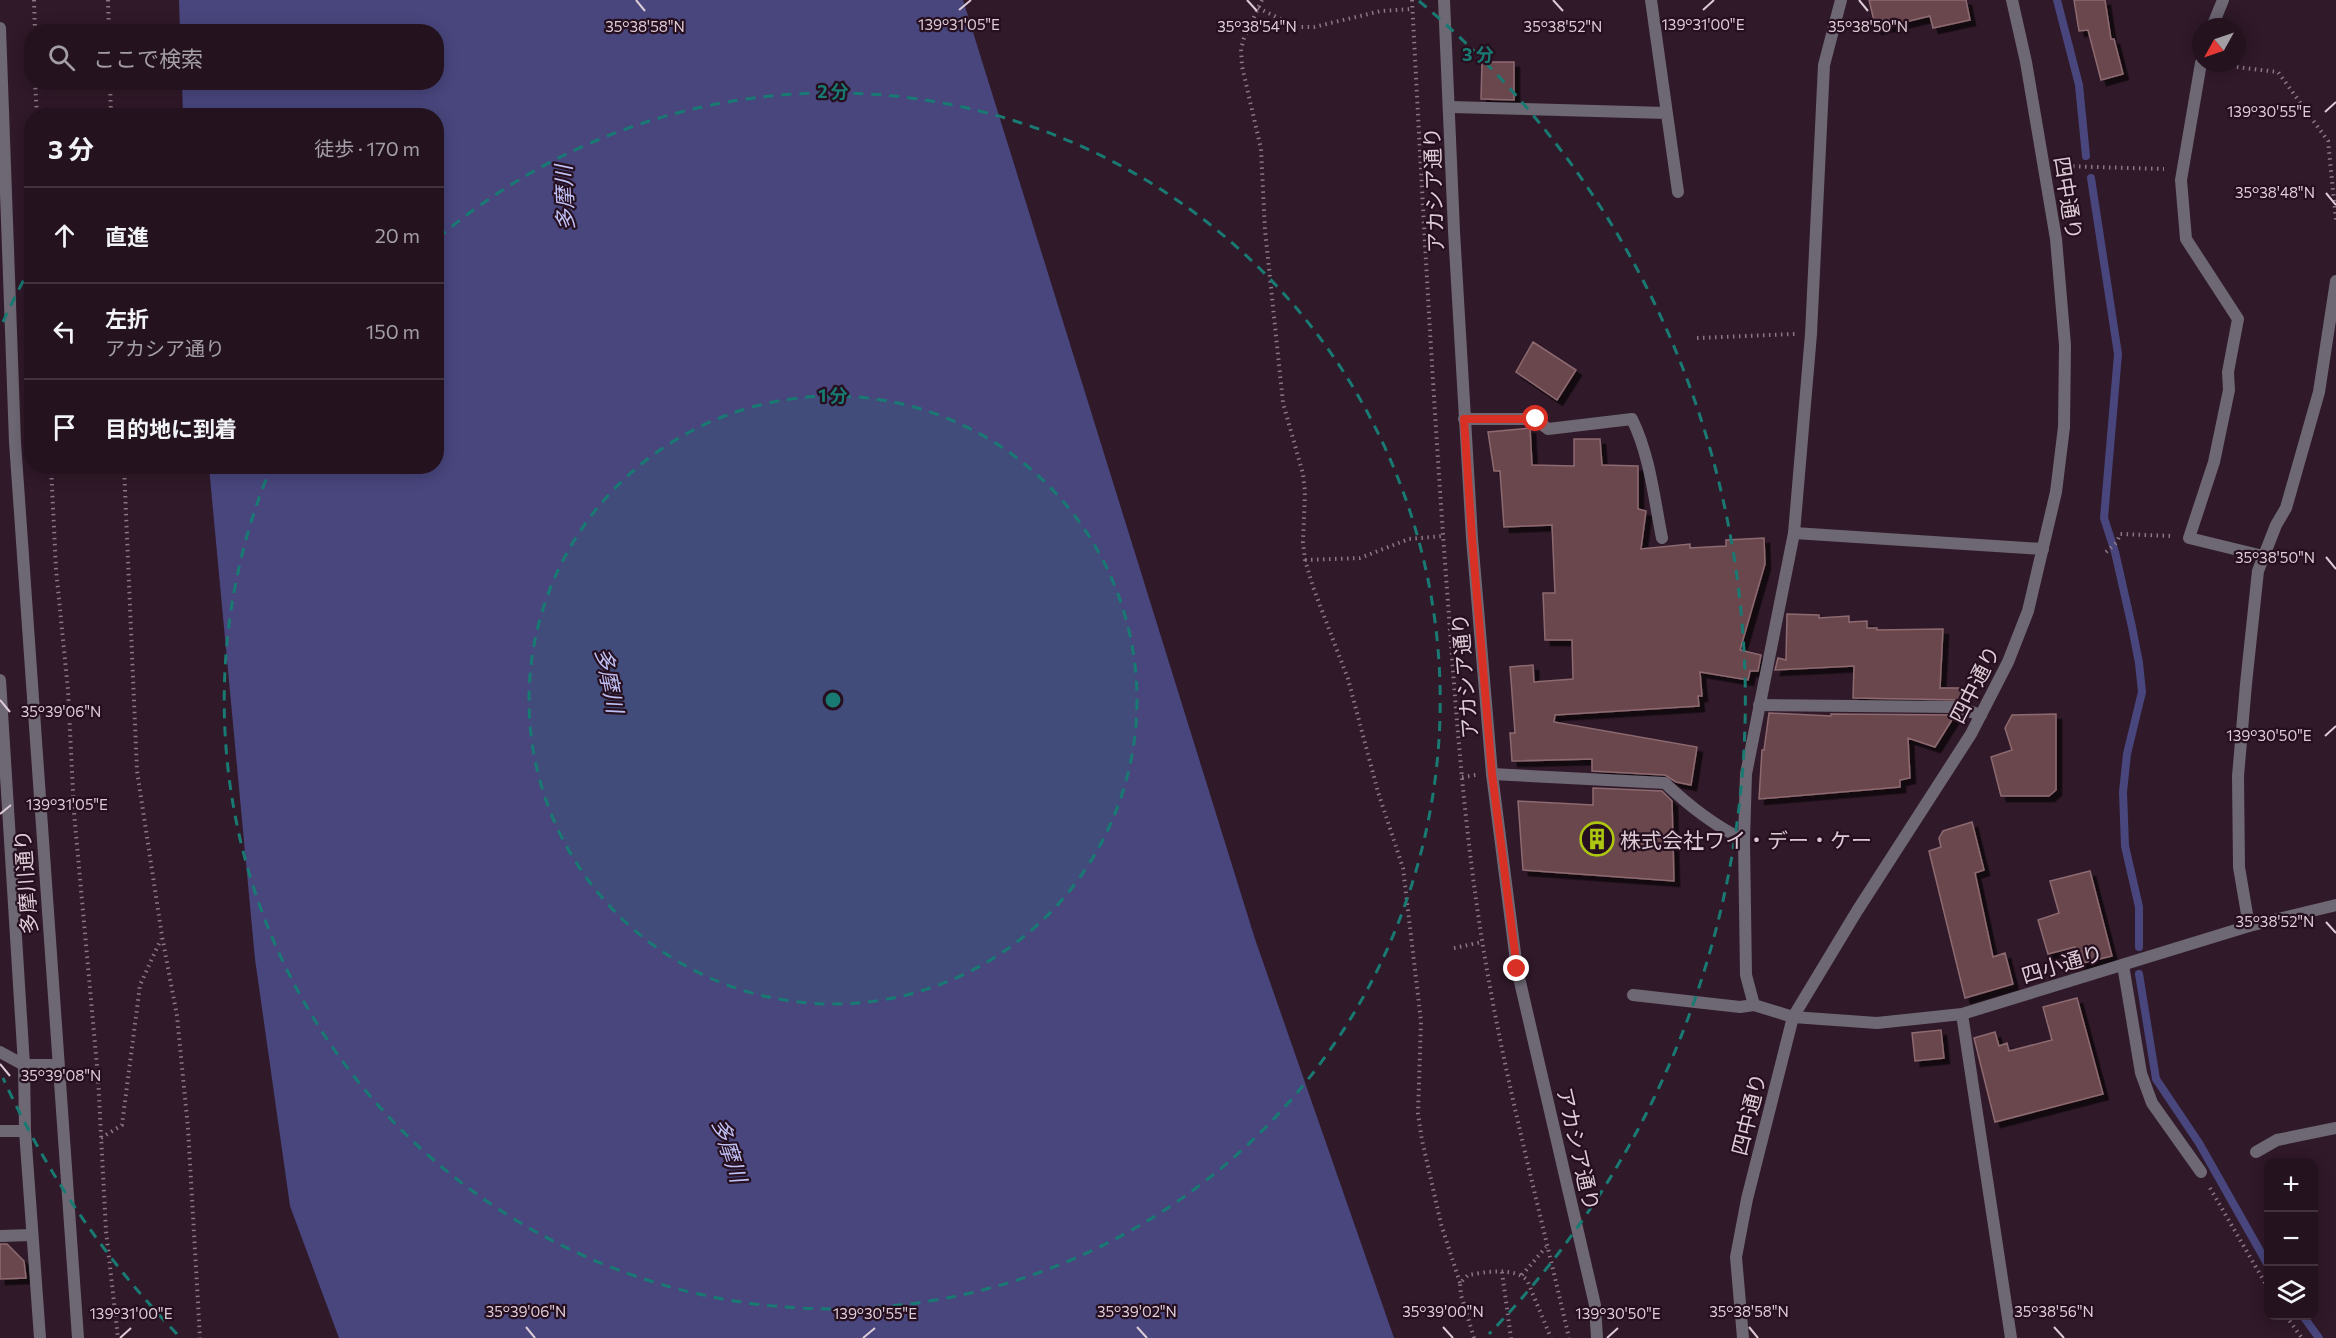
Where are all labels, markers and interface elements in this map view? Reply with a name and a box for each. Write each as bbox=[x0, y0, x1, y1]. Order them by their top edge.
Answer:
text: 139°31'05"E bbox=[918, 15, 1000, 33]
text: 139°31'00"E bbox=[1661, 15, 1745, 33]
text: 35°38'58"N bbox=[605, 17, 685, 35]
text: 35°38'54"N bbox=[1217, 17, 1297, 35]
text: 35°38'52"N bbox=[1524, 17, 1602, 35]
text: 35°38'50"N bbox=[1828, 17, 1908, 35]
north arrow bbox=[2192, 18, 2246, 72]
search box bbox=[24, 24, 444, 90]
icon: search bbox=[45, 41, 78, 74]
text: 3 分 bbox=[1462, 43, 1494, 65]
text: ここで検索 bbox=[93, 45, 203, 72]
text: 2 分 bbox=[817, 80, 849, 102]
text: 139°30'55"E bbox=[2227, 102, 2311, 120]
street label: アカシア通り bbox=[1418, 127, 1448, 253]
text: 3 分 bbox=[48, 133, 94, 164]
text: 徒歩 · 170 m bbox=[314, 136, 420, 160]
street label: 四中通り bbox=[2050, 155, 2088, 241]
water label: 多摩川 bbox=[549, 163, 579, 231]
text: 35°38'48"N bbox=[2235, 183, 2315, 201]
icon: ahead bbox=[48, 219, 81, 252]
text: 直進 bbox=[105, 223, 149, 250]
text: 20 m bbox=[375, 223, 420, 247]
text: 左折 bbox=[105, 305, 149, 332]
icon: left bbox=[48, 315, 81, 348]
text: 150 m bbox=[366, 319, 420, 343]
text: アカシア通り bbox=[105, 336, 225, 360]
text: 1 分 bbox=[818, 384, 848, 406]
route start bbox=[1522, 405, 1548, 431]
icon: arrive bbox=[48, 411, 81, 444]
text: 目的地に到着 bbox=[105, 415, 237, 442]
text: 35°38'50"N bbox=[2235, 548, 2315, 566]
street label: アカシア通り bbox=[1446, 612, 1482, 740]
street label: 四中通り bbox=[1944, 641, 2004, 727]
water label: 多摩川 bbox=[590, 645, 630, 717]
centre of rings bbox=[823, 690, 843, 710]
text: 35°39'06"N bbox=[21, 702, 101, 720]
text: 139°30'50"E bbox=[2226, 726, 2312, 744]
text: 139°31'05"E bbox=[26, 795, 108, 813]
building icon: 株式会社ワイ・デー・ケー bbox=[1579, 821, 1615, 857]
place label: 株式会社ワイ・デー・ケー bbox=[1620, 827, 1872, 852]
street label: 多摩川通り bbox=[9, 829, 41, 935]
text: 35°38'52"N bbox=[2236, 912, 2314, 930]
street label: 四小通り bbox=[2018, 939, 2106, 987]
route end bbox=[1503, 955, 1529, 981]
text: 35°39'08"N bbox=[21, 1066, 101, 1084]
street label: 四中通り bbox=[1726, 1070, 1770, 1158]
street label: アカシア通り bbox=[1553, 1085, 1605, 1213]
water label: 多摩川 bbox=[707, 1114, 754, 1187]
map controls bbox=[2264, 1158, 2318, 1320]
button: + bbox=[2264, 1158, 2318, 1212]
button: − bbox=[2264, 1212, 2318, 1266]
button: layers bbox=[2264, 1266, 2318, 1320]
text: 35°39'06"N bbox=[486, 1302, 566, 1320]
text: 35°39'02"N bbox=[1097, 1302, 1177, 1320]
text: 35°39'00"N bbox=[1402, 1302, 1484, 1320]
text: 35°38'58"N bbox=[1709, 1302, 1789, 1320]
text: 35°38'56"N bbox=[2014, 1302, 2094, 1320]
text: 139°31'00"E bbox=[89, 1304, 173, 1322]
text: 139°30'55"E bbox=[833, 1304, 917, 1322]
text: 139°30'50"E bbox=[1575, 1304, 1661, 1322]

